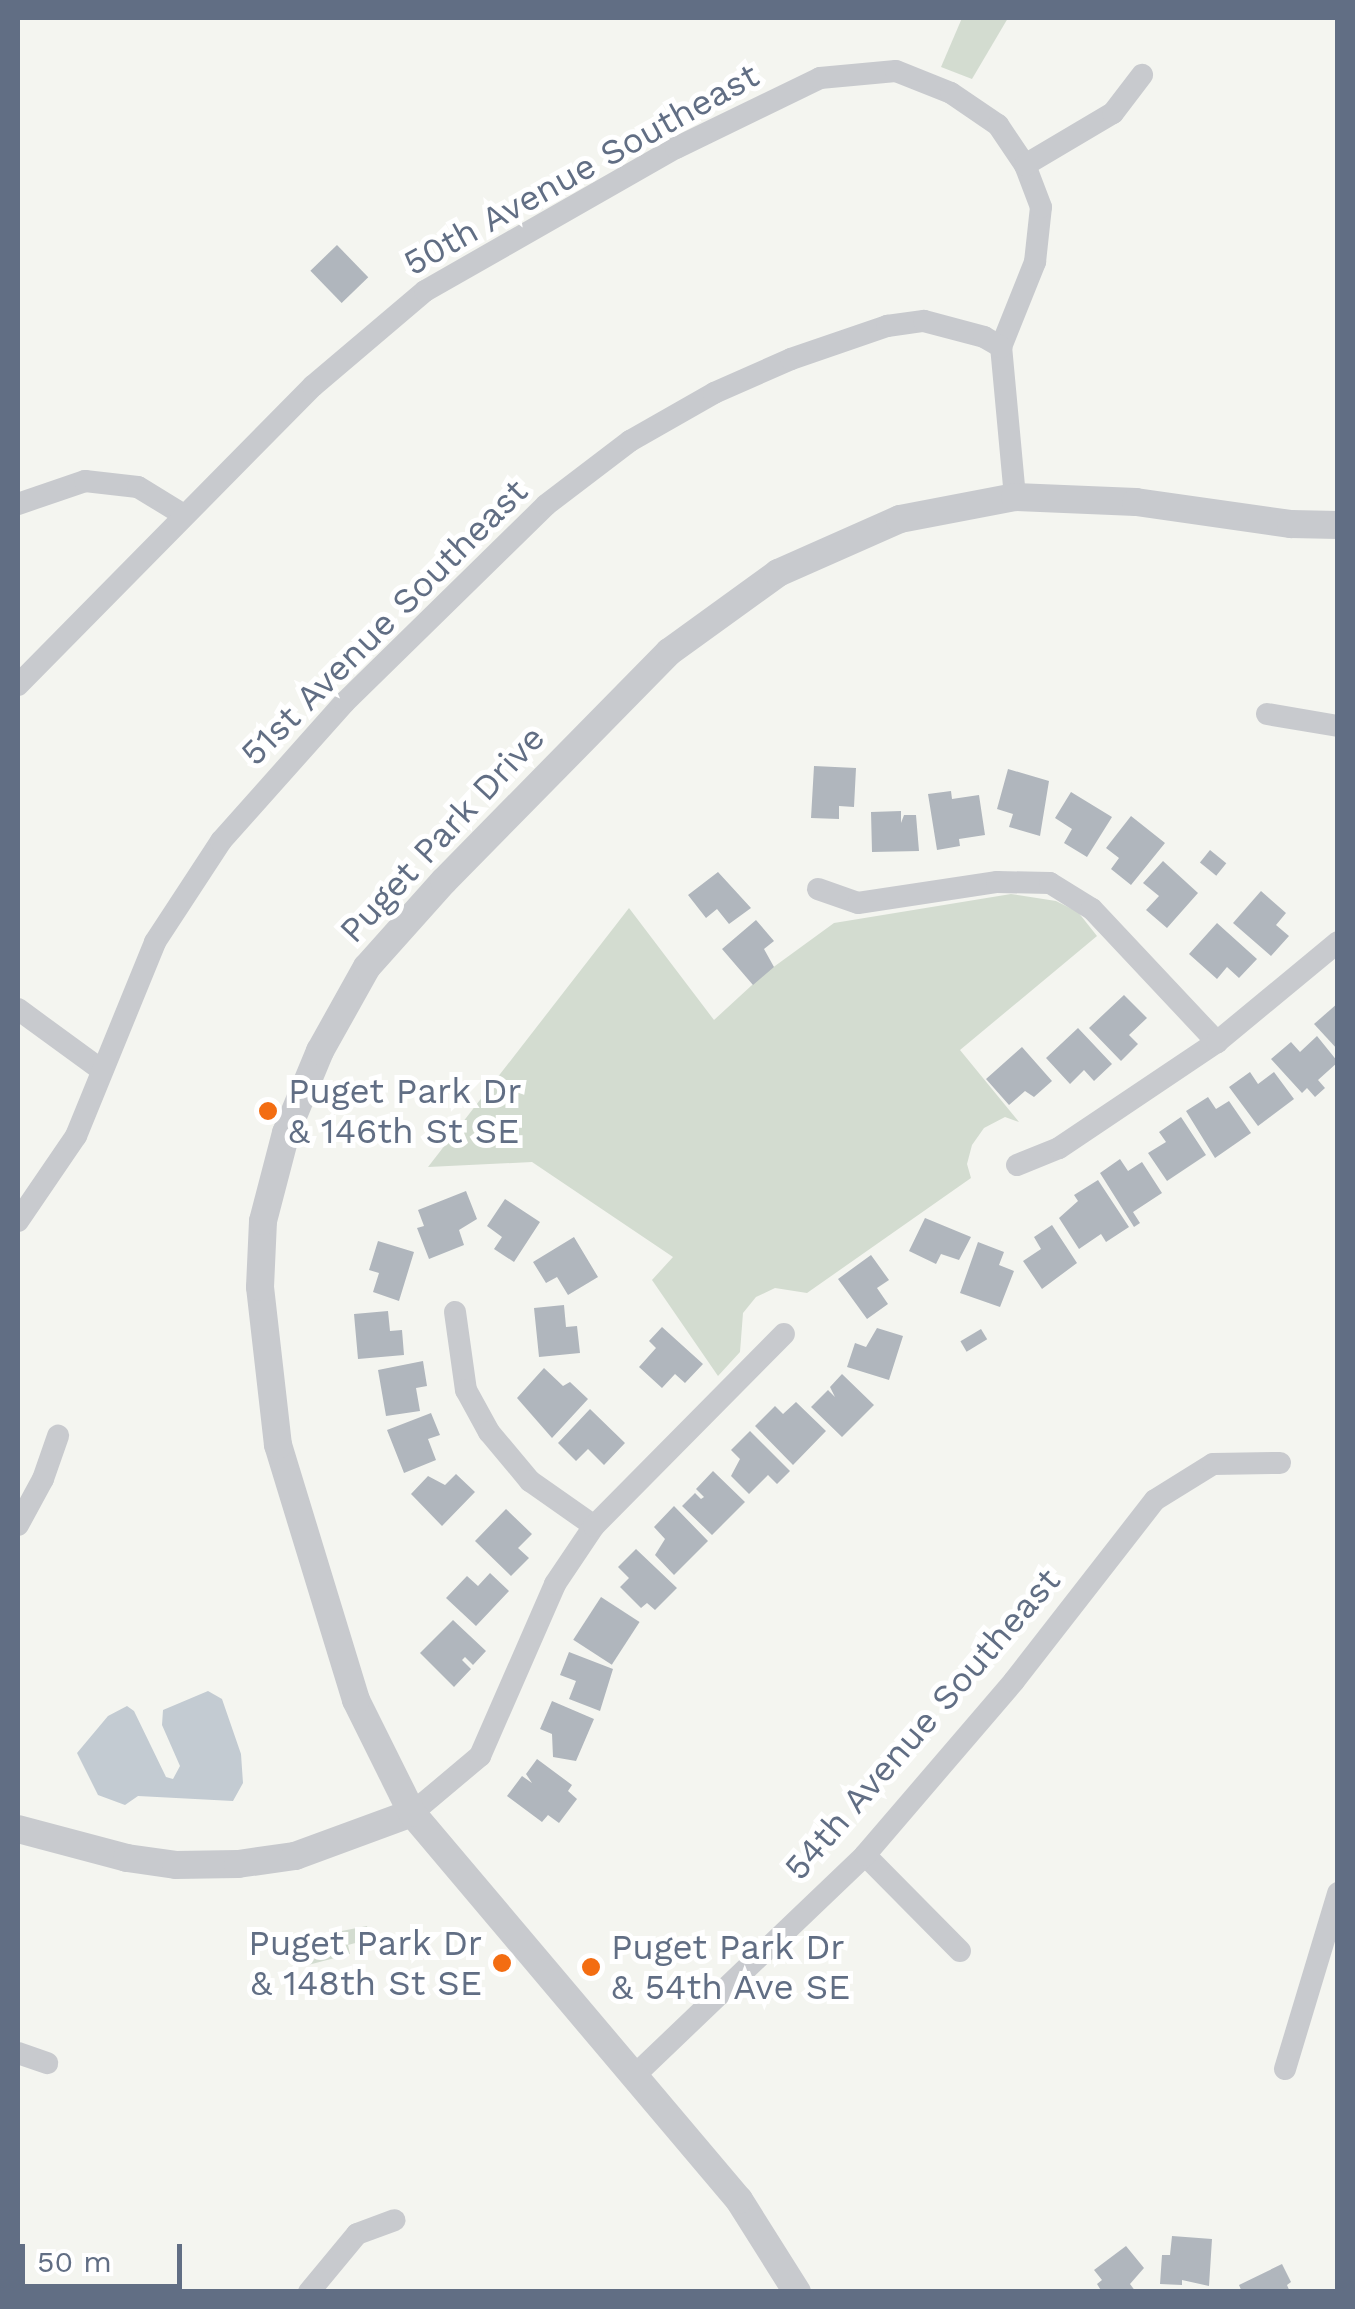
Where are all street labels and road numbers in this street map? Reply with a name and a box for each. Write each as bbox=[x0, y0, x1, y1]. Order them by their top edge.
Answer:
street label: 50th Avenue Southeast bbox=[396, 54, 766, 284]
street label: 51st Avenue Southeast bbox=[232, 470, 536, 774]
street label: Puget Park Drive bbox=[330, 717, 554, 951]
street label: 54th Avenue Southeast bbox=[775, 1559, 1069, 1889]

